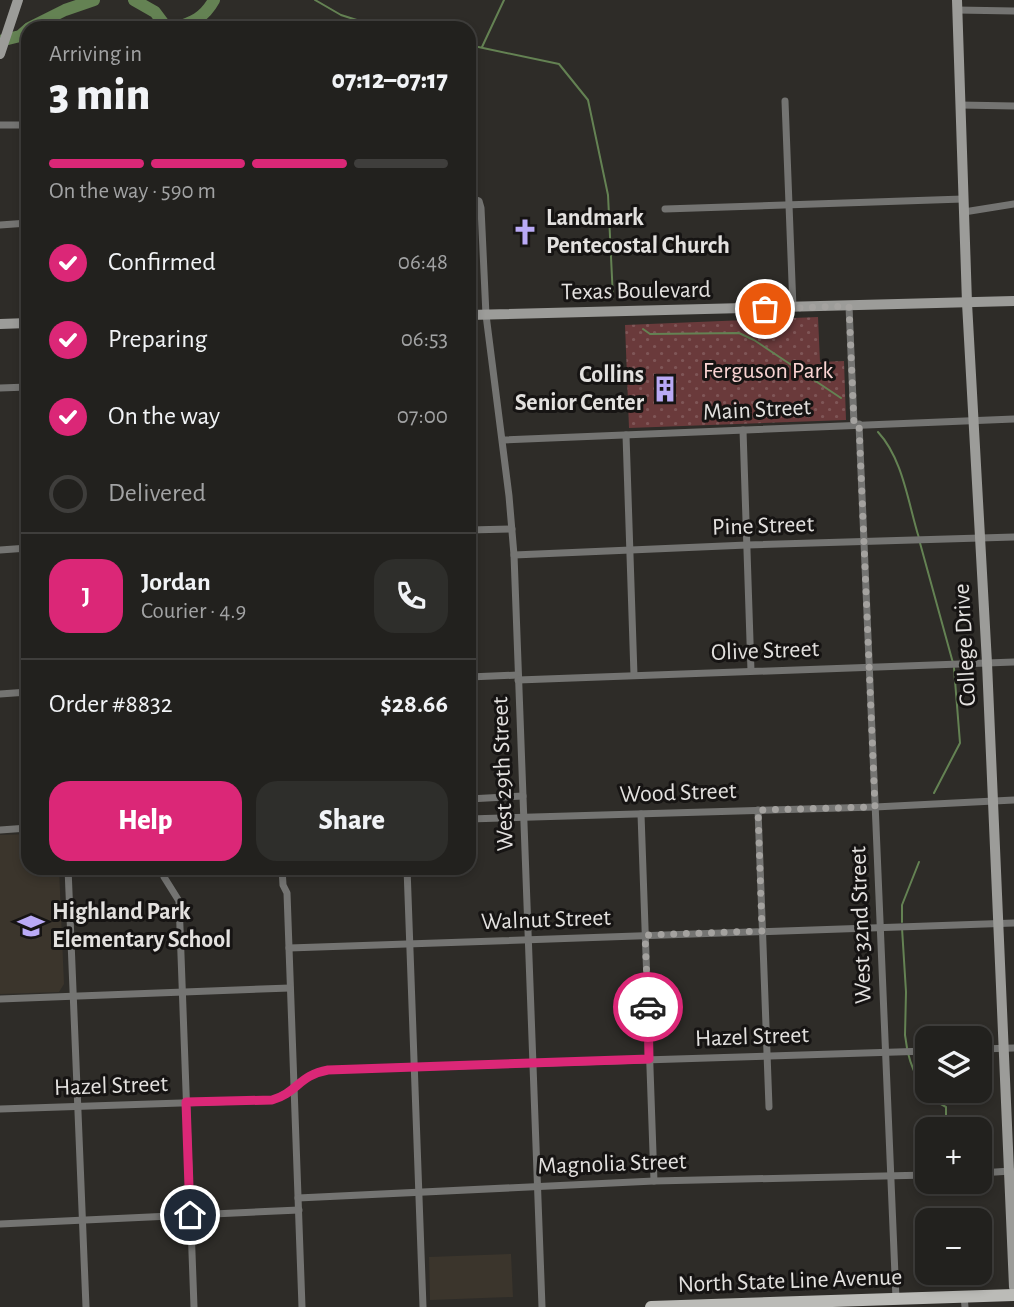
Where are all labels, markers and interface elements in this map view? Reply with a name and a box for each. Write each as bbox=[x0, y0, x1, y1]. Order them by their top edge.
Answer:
text: Arriving in bbox=[49, 43, 142, 66]
text: 07:12–07:17 bbox=[332, 67, 448, 93]
text: 3 min bbox=[49, 72, 150, 118]
text: On the way · 590 m bbox=[49, 180, 216, 203]
place label: Landmark Pentecostal Church bbox=[546, 206, 730, 258]
church icon: Landmark Pentecostal Church bbox=[510, 217, 540, 247]
icon: check bbox=[49, 244, 87, 282]
text: Confirmed bbox=[108, 249, 216, 275]
text: 06:48 bbox=[398, 251, 448, 274]
street label: Texas Boulevard bbox=[561, 278, 711, 304]
pin bbox=[735, 279, 795, 339]
icon: bag bbox=[746, 290, 784, 328]
icon: check bbox=[49, 321, 87, 359]
text: Preparing bbox=[108, 326, 207, 352]
text: 06:53 bbox=[401, 328, 448, 351]
park label: Ferguson Park bbox=[703, 359, 833, 383]
place label: Collins Senior Center bbox=[515, 363, 645, 415]
building icon: Collins Senior Center bbox=[650, 374, 680, 404]
street label: Main Street bbox=[702, 395, 812, 425]
icon: check bbox=[49, 398, 87, 436]
text: On the way bbox=[108, 403, 220, 429]
text: 07:00 bbox=[397, 405, 448, 428]
text: Delivered bbox=[108, 480, 206, 506]
street label: Pine Street bbox=[712, 512, 815, 540]
button: phone bbox=[374, 559, 448, 633]
text: Jordan bbox=[141, 569, 211, 595]
text: J bbox=[82, 583, 90, 609]
street label: College Drive bbox=[950, 583, 980, 707]
text: Courier · 4.9 bbox=[141, 600, 246, 623]
street label: Olive Street bbox=[710, 637, 820, 665]
text: Order #8832 bbox=[49, 691, 173, 717]
text: $28.66 bbox=[380, 691, 448, 717]
street label: West 29th Street bbox=[488, 696, 518, 852]
street label: Wood Street bbox=[619, 779, 737, 807]
button: Help bbox=[49, 781, 242, 861]
button: Share bbox=[256, 781, 448, 861]
street label: West 32nd Street bbox=[846, 845, 876, 1004]
place label: Highland Park Elementary School bbox=[52, 900, 231, 952]
street label: Walnut Street bbox=[481, 906, 612, 934]
school or university icon: Highland Park Elementary School bbox=[16, 911, 46, 941]
courier bbox=[613, 972, 683, 1042]
icon: car bbox=[629, 988, 667, 1026]
street label: Hazel Street bbox=[695, 1023, 810, 1051]
map controls bbox=[915, 1026, 992, 1285]
button: layers bbox=[915, 1026, 992, 1103]
street label: Hazel Street bbox=[54, 1072, 169, 1100]
button: + bbox=[915, 1117, 992, 1194]
street label: Magnolia Street bbox=[537, 1149, 687, 1179]
pin bbox=[160, 1185, 220, 1245]
icon: home bbox=[171, 1196, 209, 1234]
button: − bbox=[915, 1208, 992, 1285]
street label: North State Line Avenue bbox=[677, 1265, 903, 1297]

